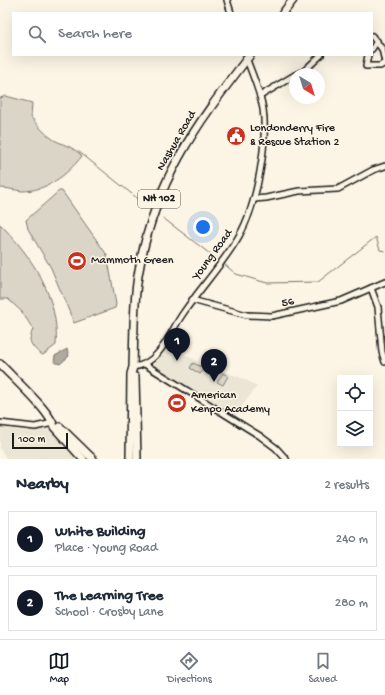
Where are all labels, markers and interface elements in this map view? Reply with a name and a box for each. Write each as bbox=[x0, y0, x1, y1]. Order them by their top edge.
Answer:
search box bbox=[12, 12, 373, 56]
icon: search bbox=[26, 23, 48, 45]
text: Search here bbox=[58, 25, 132, 43]
north arrow bbox=[289, 68, 325, 104]
street label: Nashua Road bbox=[154, 108, 200, 173]
place label: Londonderry Fire & Rescue Station 2 bbox=[250, 122, 339, 150]
public building icon: Londonderry Fire & Rescue Station 2 bbox=[225, 125, 247, 147]
road number: NH 102 bbox=[138, 190, 180, 208]
your location bbox=[193, 217, 213, 237]
street label: Young Road bbox=[189, 226, 237, 284]
sports icon: Mammoth Green bbox=[66, 250, 88, 272]
place label: Mammoth Green bbox=[91, 254, 174, 268]
street label: 56 bbox=[280, 295, 296, 311]
pin: 1 bbox=[164, 328, 190, 361]
pin: 2 bbox=[201, 349, 227, 382]
map controls bbox=[337, 375, 373, 447]
button: locate bbox=[337, 375, 373, 411]
place label: American Kenpo Academy bbox=[191, 389, 270, 417]
sports icon: American Kenpo Academy bbox=[166, 392, 188, 414]
button: layers bbox=[337, 411, 373, 447]
scale bar bbox=[12, 431, 68, 450]
text: 100 m bbox=[18, 434, 45, 446]
text: Nearby bbox=[16, 475, 69, 495]
text: 2 results bbox=[324, 478, 369, 493]
text: White Building bbox=[55, 523, 145, 541]
text: 1 bbox=[27, 532, 33, 547]
text: 240 m bbox=[336, 532, 368, 547]
text: Place · Young Road bbox=[55, 541, 158, 556]
text: The Learning Tree bbox=[55, 587, 163, 605]
text: 2 bbox=[27, 596, 33, 611]
text: 280 m bbox=[335, 596, 368, 611]
text: School · Crosby Lane bbox=[55, 605, 163, 620]
tab: Map bbox=[48, 650, 70, 686]
tab: Directions bbox=[167, 650, 212, 686]
tab: Saved bbox=[308, 650, 337, 686]

